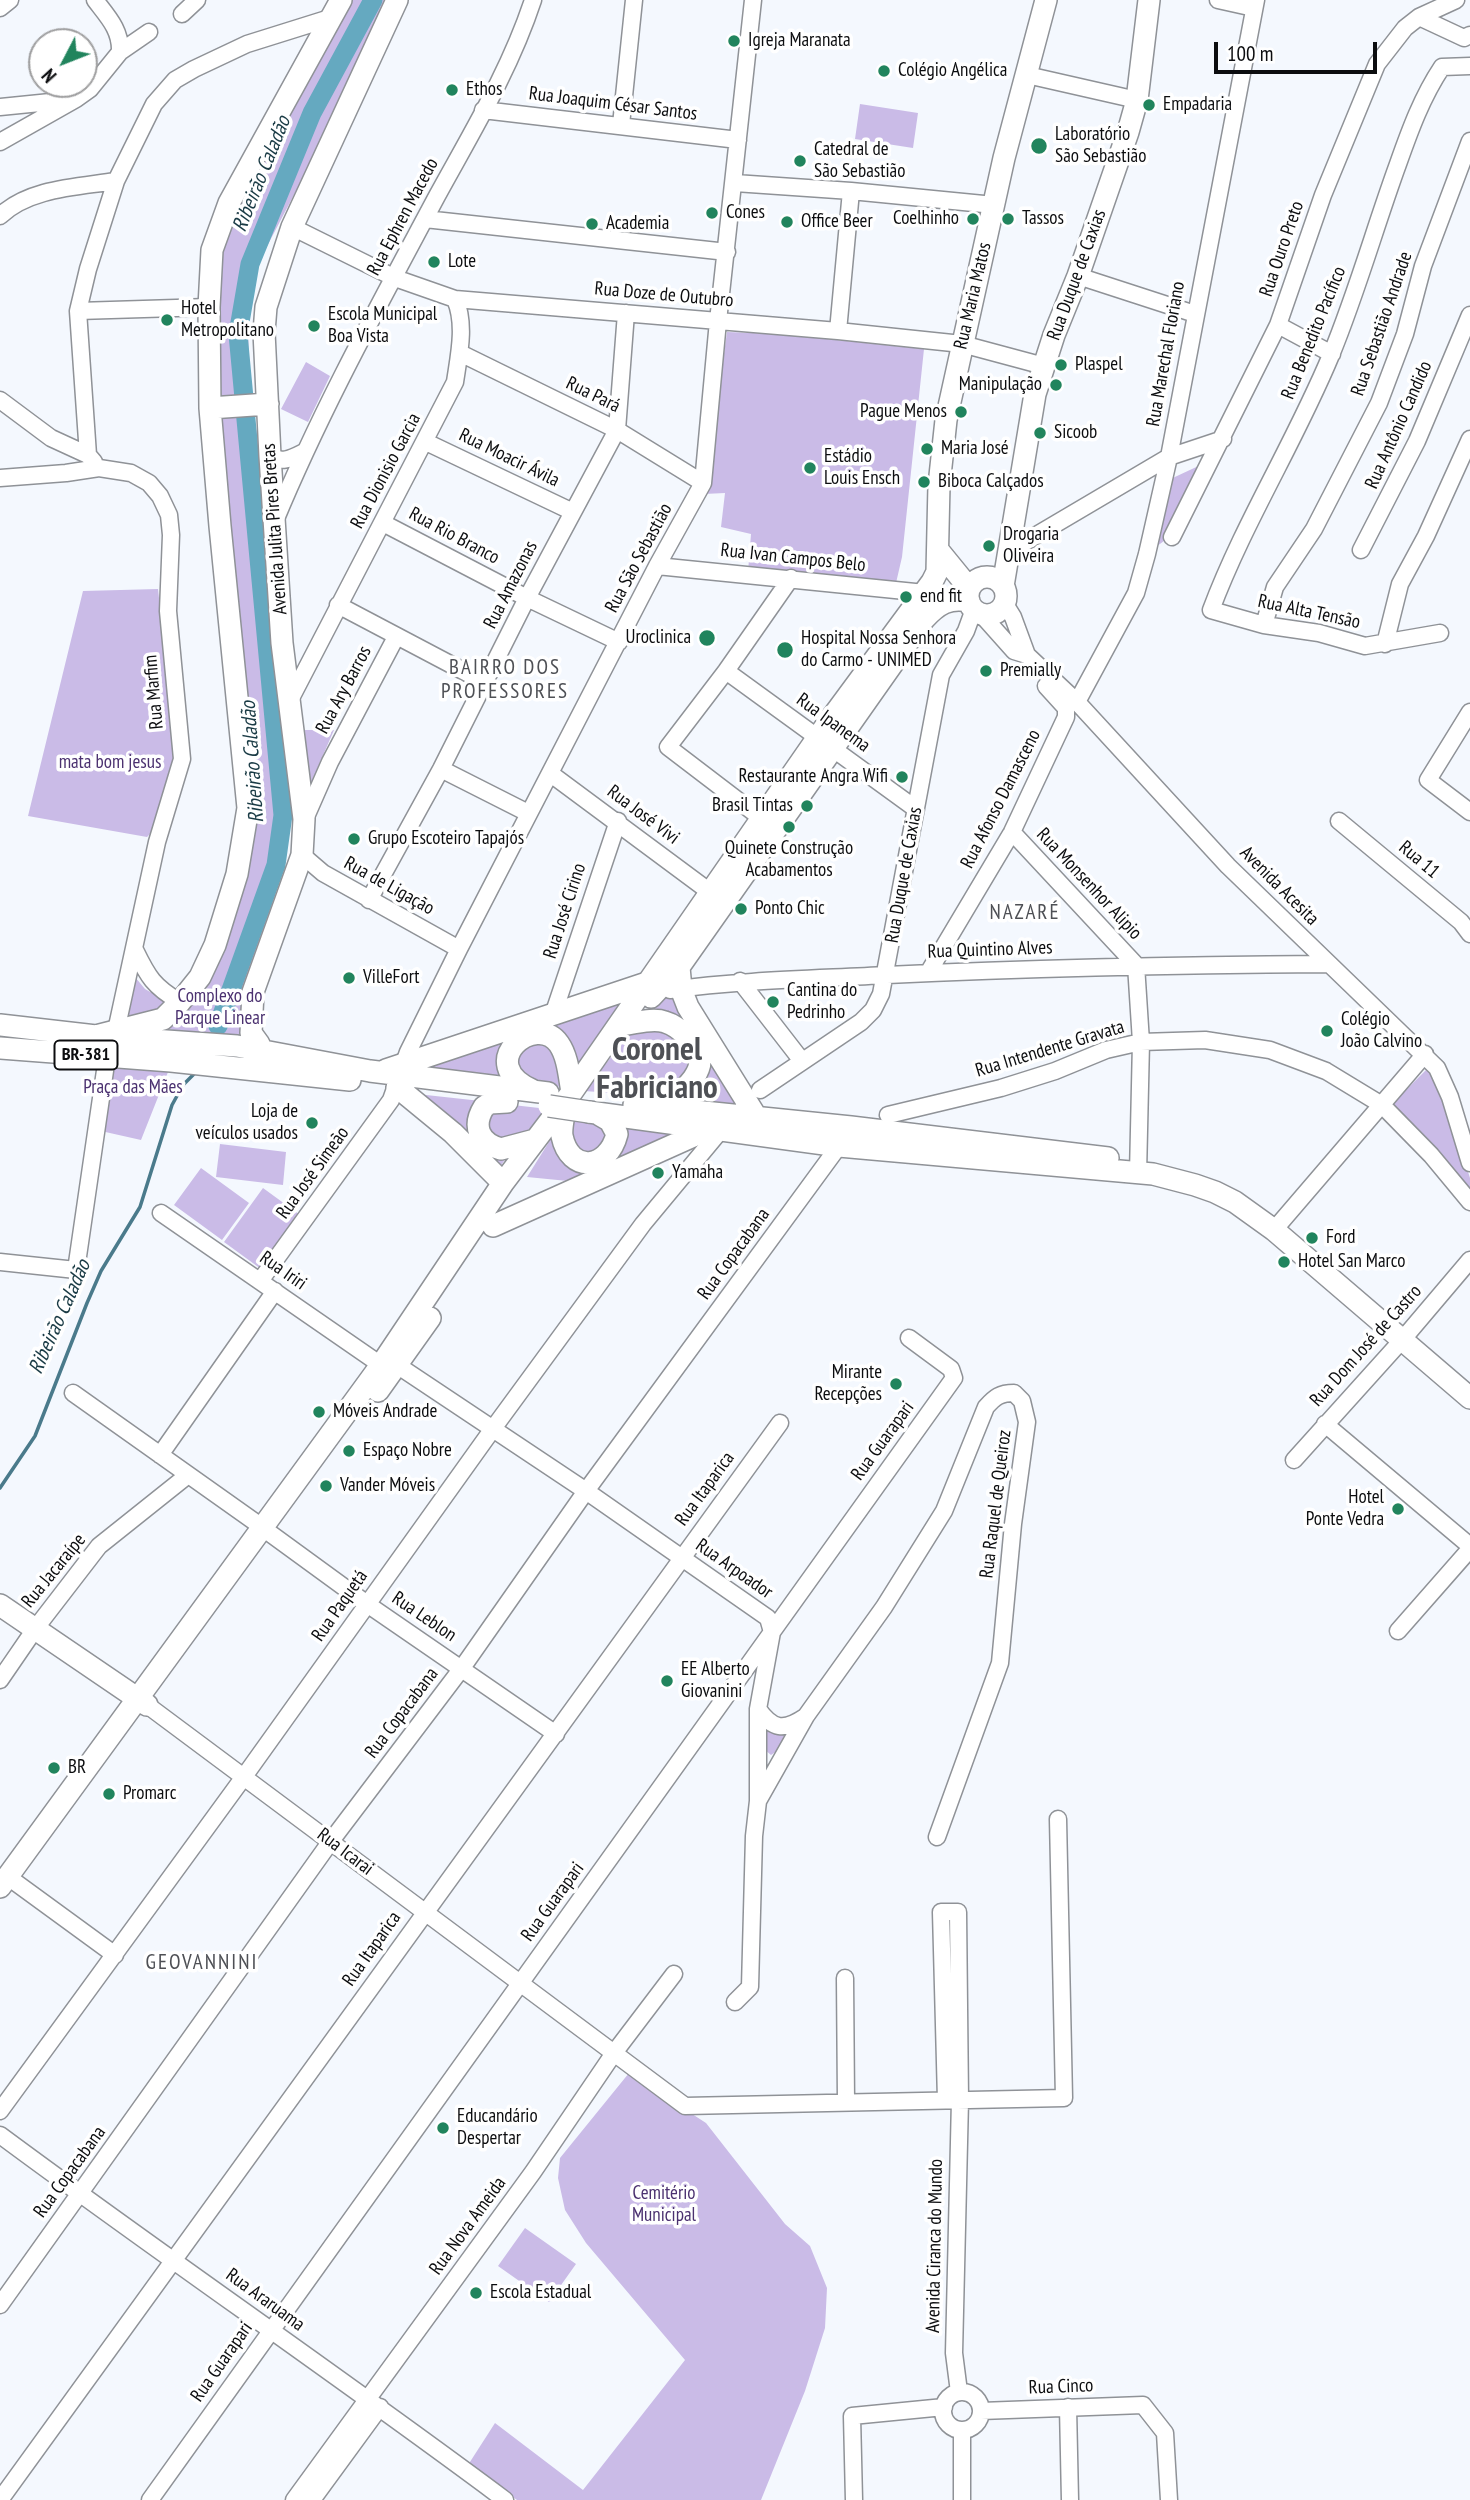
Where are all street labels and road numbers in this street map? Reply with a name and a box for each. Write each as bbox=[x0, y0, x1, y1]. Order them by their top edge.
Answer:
street label: Rua Joaquim César Santos bbox=[528, 82, 698, 126]
street label: Rua Ephren Macedo bbox=[363, 154, 443, 280]
street label: Rua Ouro Preto bbox=[1255, 198, 1309, 300]
street label: Rua Duque de Caxias bbox=[1043, 206, 1111, 344]
street label: Rua Maria Matos bbox=[950, 240, 996, 352]
street label: Rua Sebastião Andrade bbox=[1347, 249, 1417, 399]
street label: Rua Benedito Pacífico bbox=[1277, 263, 1351, 403]
street label: Rua Doze de Outubro bbox=[594, 278, 734, 312]
street label: Rua Marechal Floriano bbox=[1142, 280, 1190, 428]
street label: Rua Antônio Candido bbox=[1361, 358, 1437, 492]
street label: Rua Pará bbox=[562, 372, 624, 418]
street label: Rua Dionisio Garcia bbox=[346, 409, 426, 533]
street label: Rua Moacir Ávila bbox=[455, 424, 563, 492]
street label: Avenida Julita Pires Bretas bbox=[258, 443, 292, 615]
street label: Rua São Sebastião bbox=[601, 500, 677, 616]
street label: Rua Rio Branco bbox=[405, 503, 503, 569]
street label: Rua Amazonas bbox=[479, 537, 543, 633]
street label: Rua Ivan Campos Belo bbox=[719, 539, 867, 577]
street label: Rua Alta Tensão bbox=[1256, 590, 1362, 634]
street label: Rua Ary Barros bbox=[311, 642, 377, 738]
street label: Rua Marfim bbox=[139, 654, 169, 730]
street label: Rua Ipanema bbox=[792, 689, 874, 757]
street label: Rua Afonso Damasceno bbox=[956, 726, 1046, 872]
street label: Rua José Vivi bbox=[602, 780, 684, 850]
street label: Rua Duque de Caxias bbox=[881, 805, 927, 945]
street label: Rua Monsenhor Alipio bbox=[1031, 823, 1147, 945]
street label: Rua 11 bbox=[1394, 836, 1444, 884]
street label: Avenida Acesita bbox=[1235, 842, 1323, 930]
street label: Rua de Ligação bbox=[340, 852, 438, 920]
street label: Rua José Cirino bbox=[539, 861, 591, 961]
street label: Rua Quintino Alves bbox=[927, 936, 1053, 964]
street label: Rua Intendente Gravata bbox=[973, 1016, 1127, 1082]
road number: BR-381 bbox=[55, 1040, 118, 1070]
street label: Rua José Simeão bbox=[272, 1122, 354, 1224]
street label: Rua Copacabana bbox=[693, 1204, 775, 1304]
street label: Rua Iriri bbox=[255, 1247, 311, 1295]
street label: Rua Dom José de Castro bbox=[1305, 1280, 1427, 1412]
street label: Rua Guarapari bbox=[847, 1397, 919, 1485]
street label: Rua Raquel de Queiroz bbox=[976, 1429, 1016, 1579]
street label: Rua Itaparica bbox=[671, 1448, 739, 1530]
street label: Rua Jacaraípe bbox=[17, 1529, 91, 1613]
street label: Rua Arpoador bbox=[691, 1534, 777, 1604]
street label: Rua Paquetá bbox=[307, 1566, 373, 1646]
street label: Rua Leblon bbox=[387, 1587, 461, 1647]
street label: Rua Copacabana bbox=[361, 1663, 443, 1763]
street label: Rua Icarai bbox=[312, 1823, 378, 1881]
street label: Rua Guarapari bbox=[517, 1858, 589, 1946]
street label: Rua Itaparica bbox=[338, 1907, 406, 1991]
street label: Rua Copacabana bbox=[29, 2122, 111, 2222]
street label: Avenida Ciranca do Mundo bbox=[922, 2159, 948, 2333]
street label: Rua Nova Ameida bbox=[425, 2173, 511, 2279]
street label: Rua Araruama bbox=[221, 2264, 309, 2336]
street label: Rua Guarapari bbox=[186, 2318, 258, 2406]
street label: Rua Cinco bbox=[1028, 2374, 1094, 2400]

